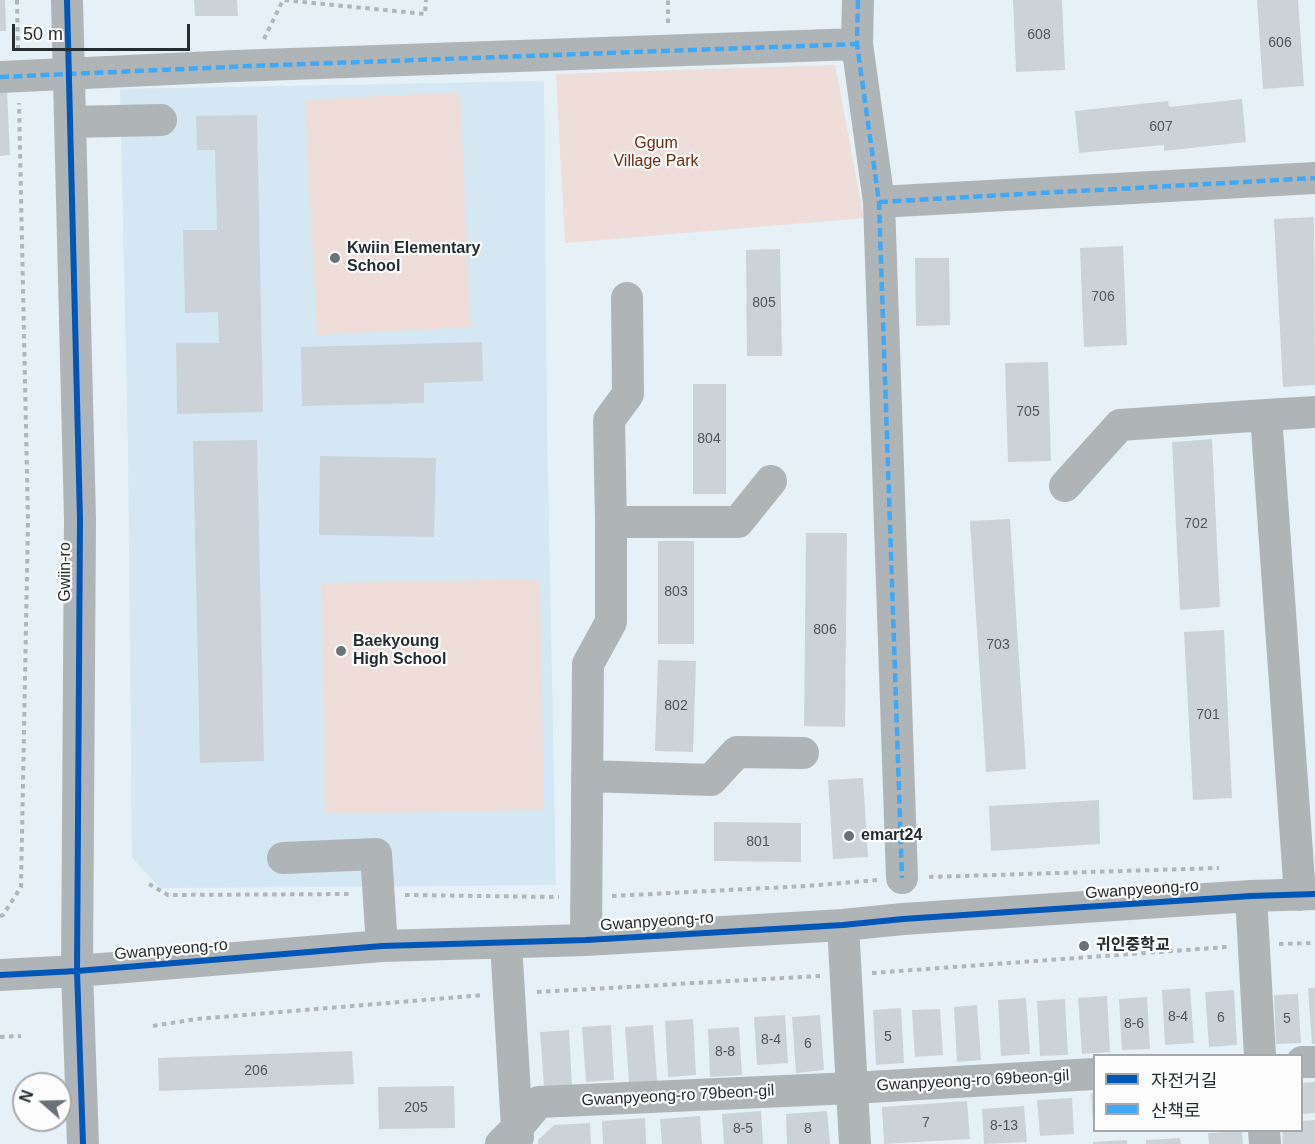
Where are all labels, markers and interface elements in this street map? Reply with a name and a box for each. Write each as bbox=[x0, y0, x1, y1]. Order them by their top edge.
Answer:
scale bar bbox=[15, 12, 194, 50]
text: 50 m bbox=[23, 24, 63, 44]
house number: 608 bbox=[1027, 27, 1051, 43]
house number: 606 bbox=[1268, 35, 1292, 51]
house number: 607 bbox=[1149, 119, 1173, 135]
park label: Ggum Village Park bbox=[613, 134, 699, 172]
place label: Kwiin Elementary School bbox=[347, 239, 480, 277]
marker: Kwiin Elementary School bbox=[328, 251, 342, 265]
house number: 706 bbox=[1091, 289, 1115, 305]
house number: 805 bbox=[752, 295, 776, 311]
house number: 705 bbox=[1016, 404, 1040, 420]
house number: 804 bbox=[697, 431, 721, 447]
house number: 702 bbox=[1184, 516, 1208, 532]
street label: Gwiin-ro bbox=[56, 542, 76, 602]
house number: 803 bbox=[664, 584, 688, 600]
house number: 806 bbox=[813, 622, 837, 638]
place label: Baekyoung High School bbox=[353, 632, 446, 670]
house number: 703 bbox=[986, 637, 1010, 653]
marker: Baekyoung High School bbox=[334, 644, 348, 658]
house number: 802 bbox=[664, 698, 688, 714]
house number: 701 bbox=[1196, 707, 1220, 723]
place label: emart24 bbox=[861, 826, 922, 846]
marker: emart24 bbox=[842, 829, 856, 843]
house number: 801 bbox=[746, 834, 770, 850]
street label: Gwanpyeong-ro bbox=[1085, 876, 1199, 904]
street label: Gwanpyeong-ro bbox=[600, 908, 714, 936]
street label: Gwanpyeong-ro bbox=[113, 935, 229, 965]
place label: 귀인중학교 bbox=[1096, 936, 1170, 956]
marker: 귀인중학교 bbox=[1077, 939, 1091, 953]
house number: 8-4 bbox=[1168, 1009, 1188, 1025]
house number: 6 bbox=[1217, 1010, 1225, 1026]
house number: 5 bbox=[1283, 1011, 1291, 1027]
house number: 8-6 bbox=[1124, 1016, 1144, 1032]
house number: 5 bbox=[884, 1029, 892, 1045]
house number: 8-4 bbox=[761, 1032, 781, 1048]
house number: 6 bbox=[804, 1036, 812, 1052]
house number: 8-8 bbox=[715, 1044, 735, 1060]
legend bbox=[1093, 1054, 1303, 1132]
house number: 206 bbox=[244, 1063, 268, 1079]
street label: Gwanpyeong-ro 69beon-gil bbox=[876, 1066, 1070, 1096]
text: 자전거길 bbox=[1151, 1071, 1217, 1091]
north arrow bbox=[12, 1072, 72, 1132]
street label: Gwanpyeong-ro 79beon-gil bbox=[581, 1081, 775, 1111]
text: N bbox=[17, 1088, 36, 1105]
house number: 205 bbox=[404, 1100, 428, 1116]
text: 산책로 bbox=[1151, 1101, 1201, 1121]
house number: 7 bbox=[922, 1115, 930, 1131]
house number: 8-13 bbox=[990, 1118, 1018, 1134]
house number: 8-5 bbox=[733, 1121, 753, 1137]
house number: 8 bbox=[804, 1121, 812, 1137]

